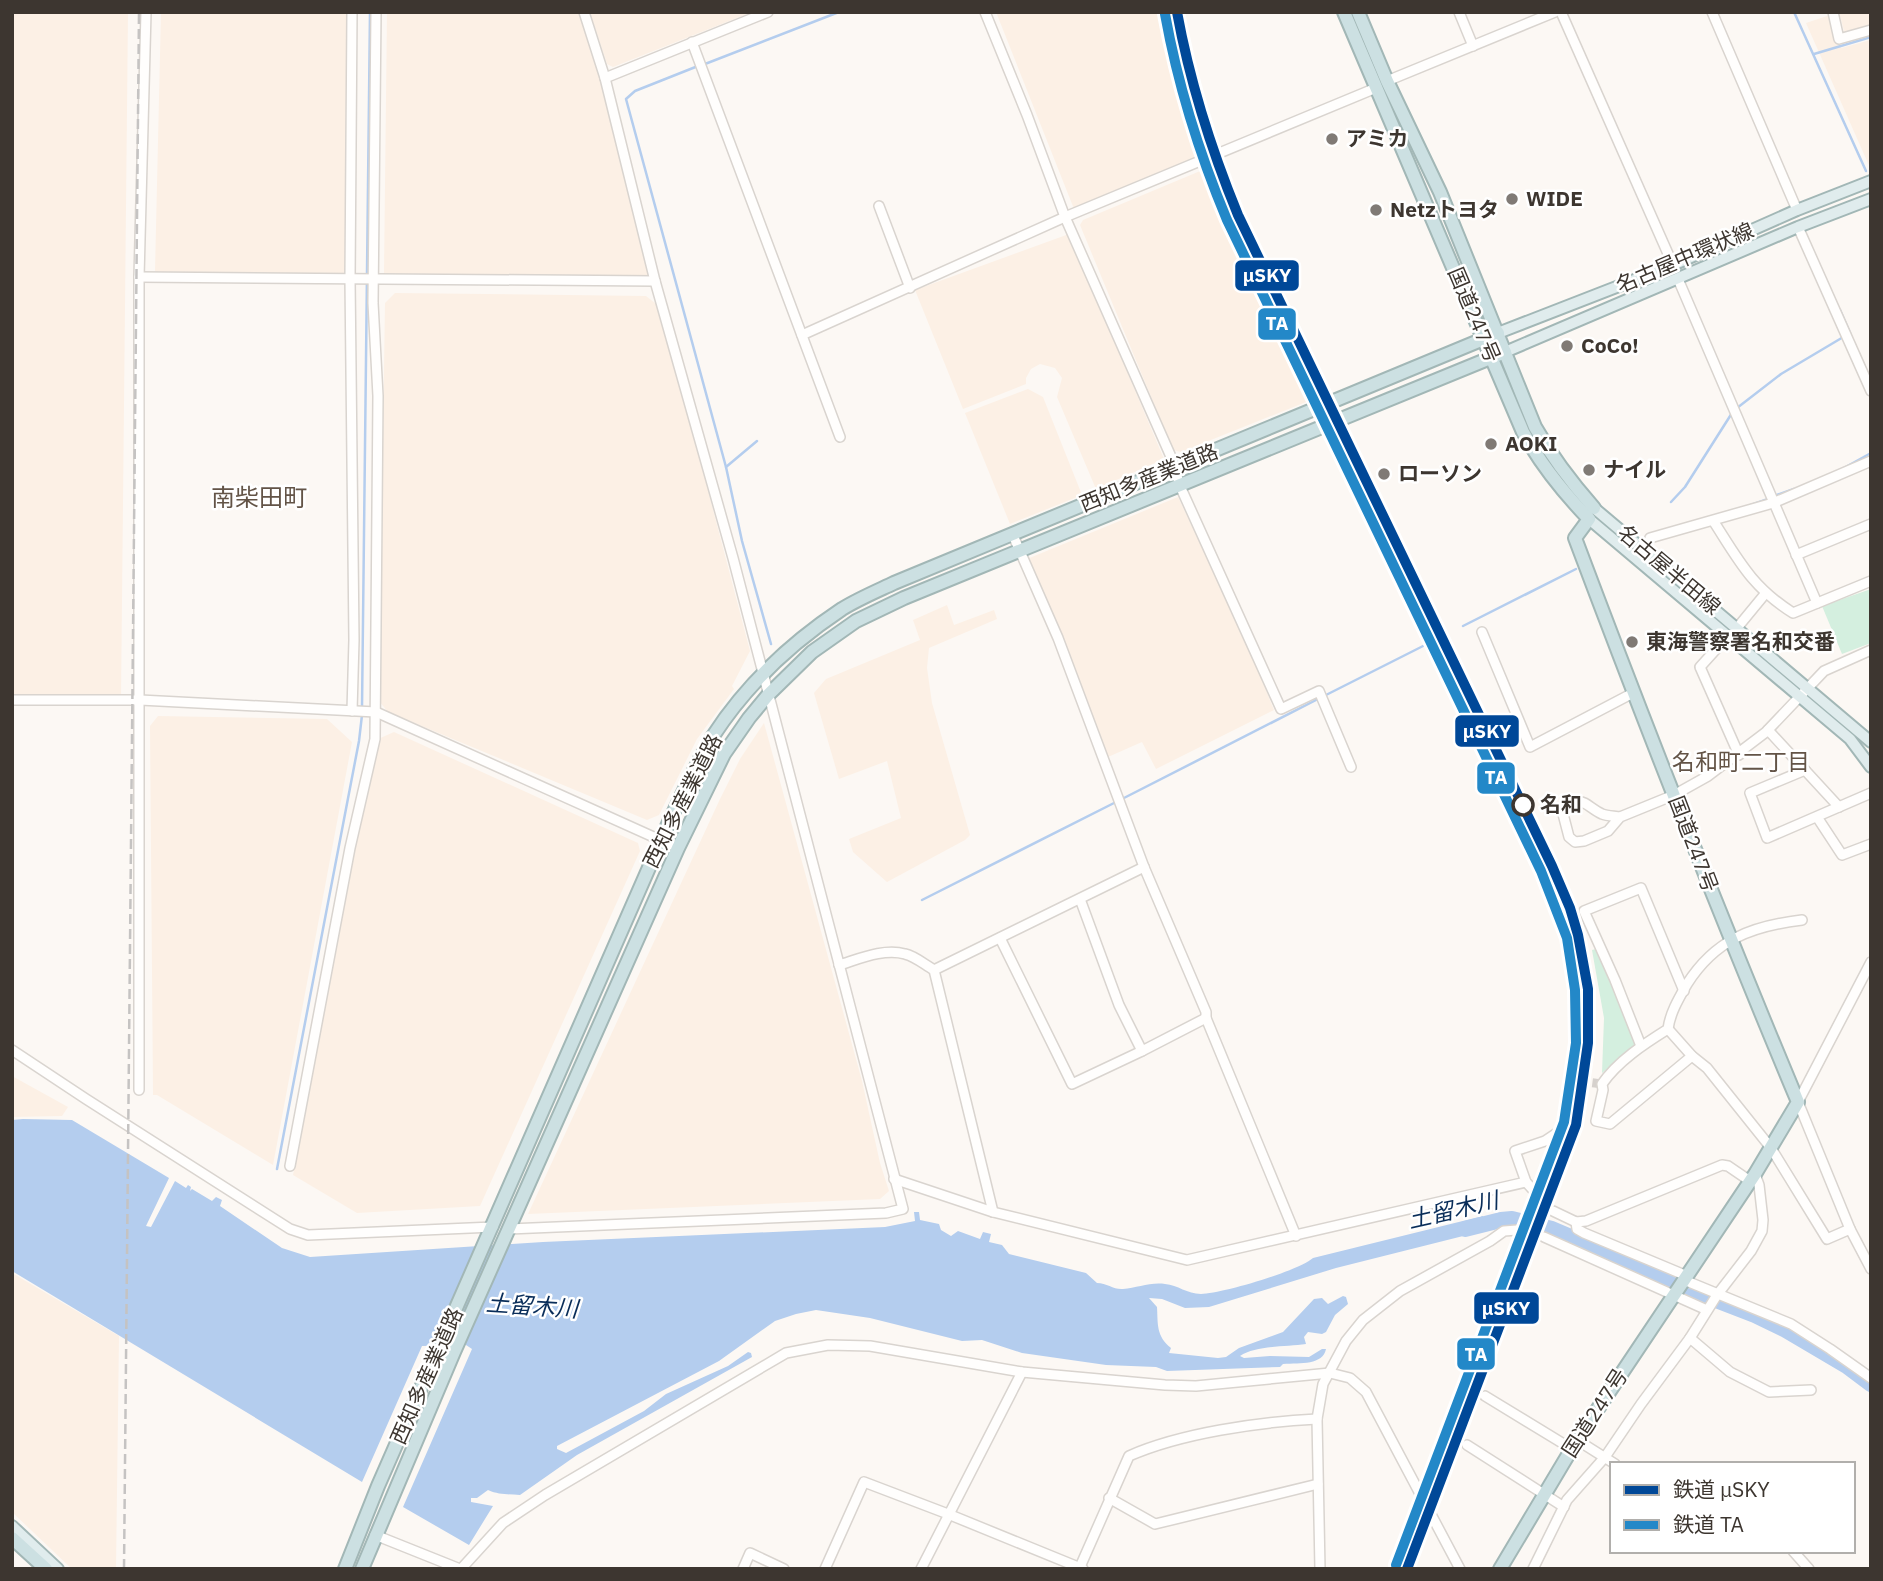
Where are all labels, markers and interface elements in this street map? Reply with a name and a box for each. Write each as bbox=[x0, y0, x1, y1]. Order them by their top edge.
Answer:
place label: アミカ bbox=[1346, 124, 1409, 152]
marker: アミカ bbox=[1324, 131, 1340, 147]
place label: WIDE bbox=[1526, 184, 1583, 212]
marker: WIDE bbox=[1504, 191, 1520, 207]
place label: Netzトヨタ bbox=[1390, 195, 1499, 223]
marker: Netzトヨタ bbox=[1368, 202, 1384, 218]
street label: 名古屋中環状線 bbox=[1611, 215, 1758, 299]
line badge: μSKY bbox=[1234, 259, 1300, 292]
text: μSKY bbox=[1243, 263, 1292, 287]
street label: 国道247号 bbox=[1442, 263, 1508, 366]
line badge: TA bbox=[1257, 307, 1297, 341]
text: TA bbox=[1266, 311, 1288, 335]
place label: CoCo! bbox=[1581, 331, 1639, 359]
marker: CoCo! bbox=[1559, 338, 1575, 354]
place label: AOKI bbox=[1505, 429, 1557, 457]
marker: AOKI bbox=[1483, 436, 1499, 452]
street label: 西知多産業道路 bbox=[1075, 437, 1222, 518]
place label: ナイル bbox=[1603, 455, 1666, 483]
place label: ローソン bbox=[1398, 459, 1482, 487]
marker: ナイル bbox=[1581, 462, 1597, 478]
marker: ローソン bbox=[1376, 466, 1392, 482]
district label: 南柴田町 bbox=[211, 481, 307, 513]
street label: 名古屋半田線 bbox=[1612, 518, 1727, 620]
place label: 東海警察署名和交番 bbox=[1646, 627, 1835, 655]
marker: 東海警察署名和交番 bbox=[1624, 634, 1640, 650]
line badge: μSKY bbox=[1454, 714, 1520, 748]
text: μSKY bbox=[1463, 719, 1512, 743]
street label: 西知多産業道路 bbox=[636, 729, 728, 872]
district label: 名和町二丁目 bbox=[1672, 746, 1810, 776]
line badge: TA bbox=[1476, 761, 1516, 795]
text: TA bbox=[1485, 765, 1507, 789]
place label: 名和 bbox=[1540, 790, 1582, 818]
street label: 国道247号 bbox=[1663, 792, 1725, 896]
marker: 名和 bbox=[1512, 794, 1534, 816]
water label: 土留木川 bbox=[1405, 1183, 1504, 1234]
water label: 土留木川 bbox=[485, 1287, 582, 1323]
line badge: μSKY bbox=[1473, 1291, 1540, 1325]
text: μSKY bbox=[1482, 1296, 1531, 1320]
street label: 西知多産業道路 bbox=[383, 1303, 469, 1448]
line badge: TA bbox=[1456, 1337, 1496, 1371]
text: TA bbox=[1465, 1342, 1487, 1366]
street label: 国道247号 bbox=[1555, 1363, 1633, 1462]
legend bbox=[1610, 1462, 1855, 1553]
text: 鉄道 μSKY bbox=[1673, 1475, 1770, 1503]
text: 鉄道 TA bbox=[1673, 1510, 1744, 1538]

